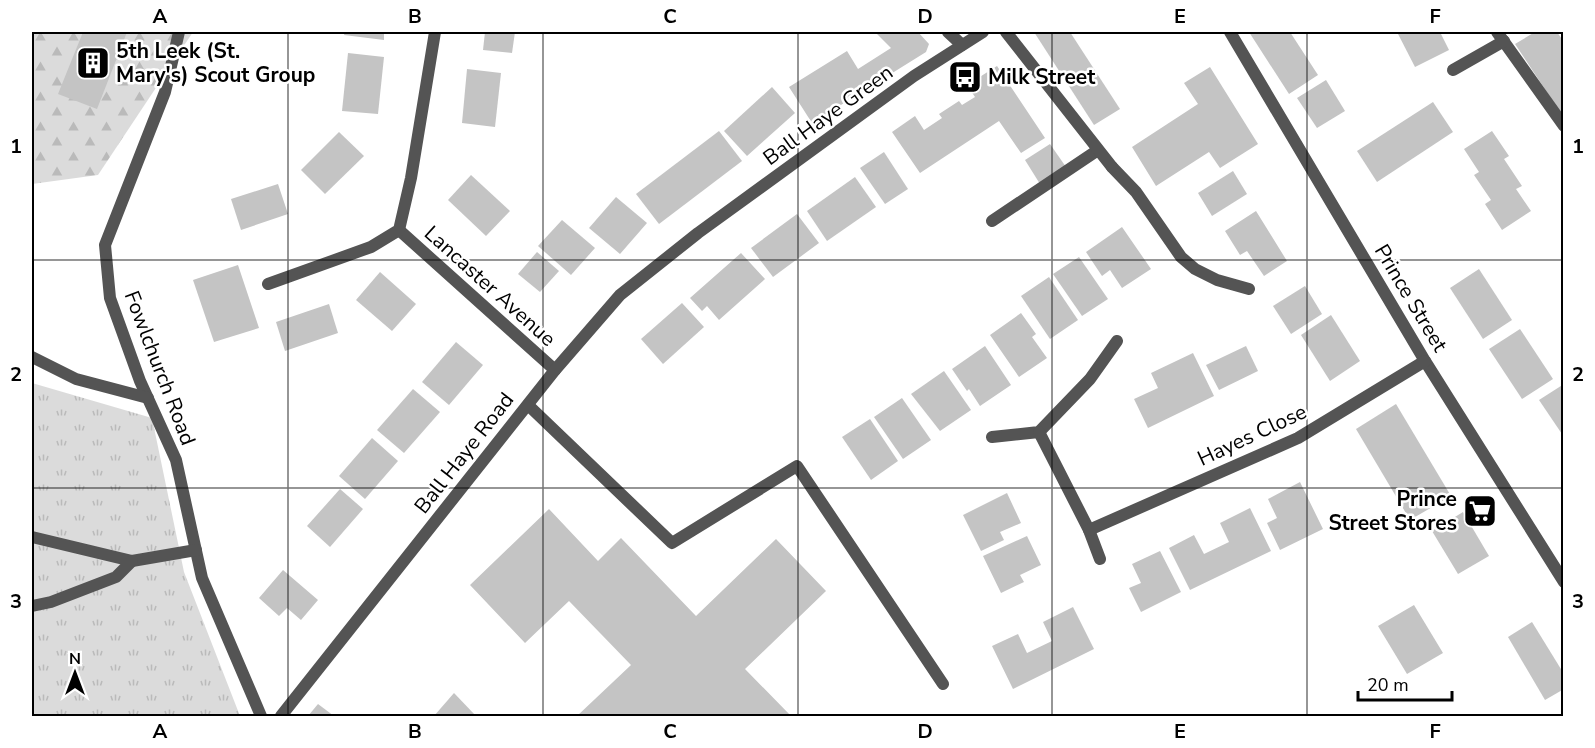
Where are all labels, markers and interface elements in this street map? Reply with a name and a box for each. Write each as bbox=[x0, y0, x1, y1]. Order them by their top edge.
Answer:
text: A bbox=[153, 3, 168, 30]
text: B bbox=[408, 3, 422, 30]
text: C bbox=[663, 3, 677, 30]
text: D bbox=[917, 3, 933, 30]
text: E bbox=[1174, 3, 1186, 30]
text: F bbox=[1429, 3, 1441, 30]
place label: 5th Leek (St. Mary's) Scout Group bbox=[116, 37, 315, 89]
building icon: 5th Leek (St. Mary's) Scout Group bbox=[75, 45, 111, 81]
street label: Ball Haye Green bbox=[757, 58, 899, 172]
bus stop icon: Milk Street bbox=[947, 59, 983, 95]
place label: Milk Street bbox=[988, 63, 1096, 91]
text: 1 bbox=[10, 133, 22, 160]
text: 1 bbox=[1572, 133, 1584, 160]
street label: Lancaster Avenue bbox=[418, 219, 562, 353]
street label: Prince Street bbox=[1368, 239, 1454, 358]
street label: Fowlchurch Road bbox=[118, 287, 202, 449]
text: 2 bbox=[10, 361, 22, 388]
text: 2 bbox=[1572, 361, 1584, 388]
street label: Ball Haye Road bbox=[408, 387, 520, 519]
street label: Hayes Close bbox=[1193, 397, 1311, 473]
place label: Prince Street Stores bbox=[1328, 485, 1457, 537]
supermarket icon: Prince Street Stores bbox=[1462, 493, 1498, 529]
text: 3 bbox=[10, 588, 22, 615]
text: 3 bbox=[1572, 588, 1584, 615]
north arrow bbox=[45, 643, 105, 703]
text: N bbox=[69, 648, 81, 670]
scale bar bbox=[1358, 664, 1452, 702]
text: 20 m bbox=[1367, 673, 1409, 697]
text: A bbox=[153, 718, 168, 745]
text: B bbox=[408, 718, 422, 745]
text: C bbox=[663, 718, 677, 745]
text: D bbox=[917, 718, 933, 745]
text: E bbox=[1174, 718, 1186, 745]
text: F bbox=[1429, 718, 1441, 745]

